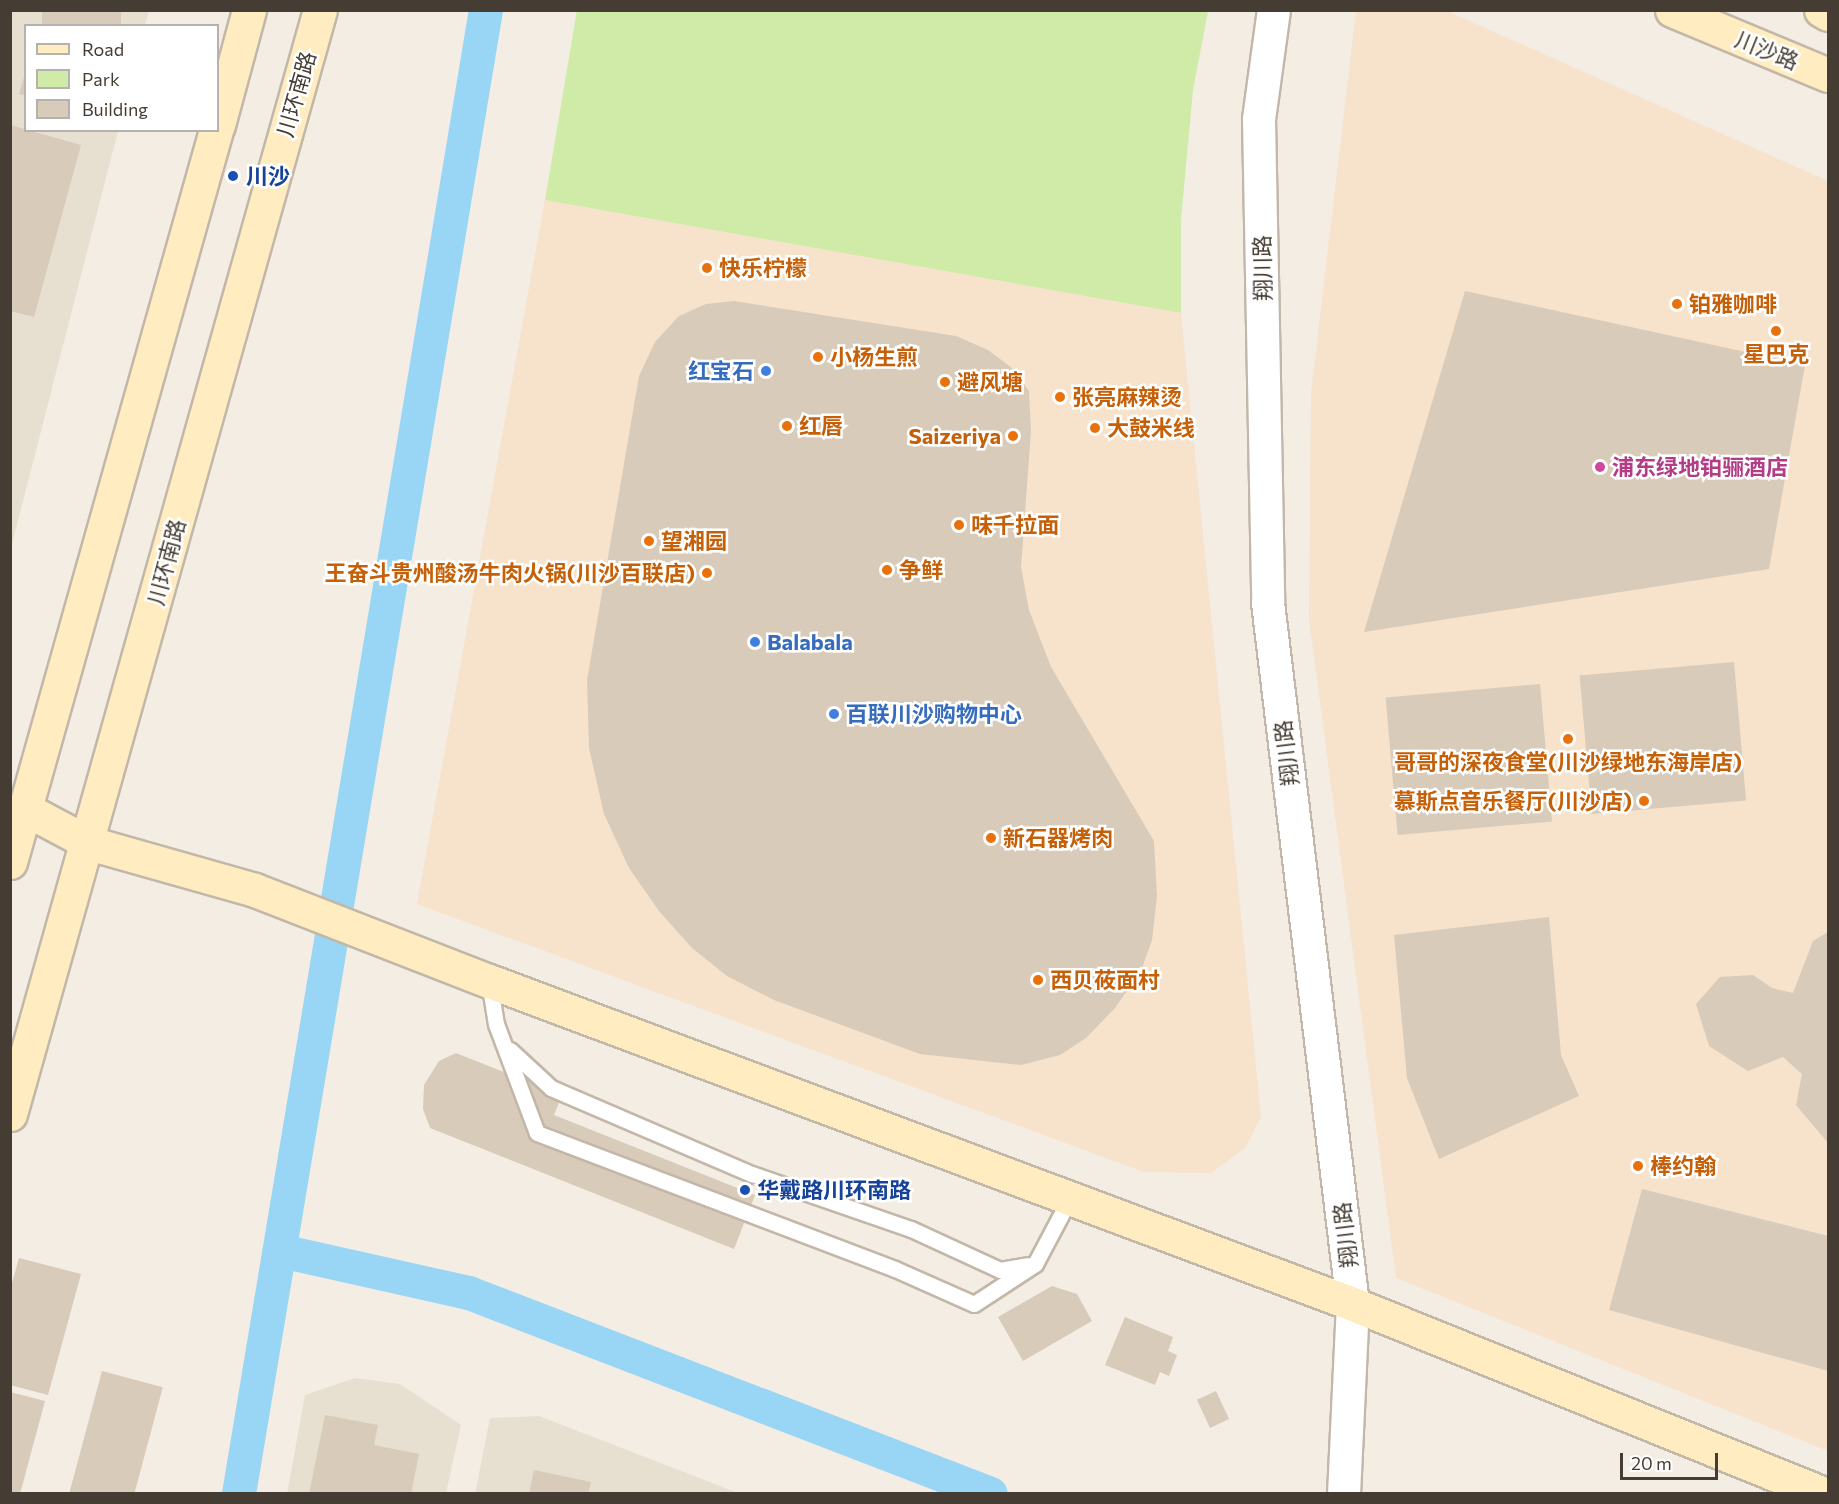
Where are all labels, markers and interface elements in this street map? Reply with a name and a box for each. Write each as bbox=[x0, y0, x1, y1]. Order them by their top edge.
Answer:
legend bbox=[24, 24, 219, 132]
street label: 川沙路 bbox=[1731, 25, 1803, 75]
text: Road bbox=[82, 38, 124, 60]
street label: 川环南路 bbox=[271, 48, 321, 140]
text: Park bbox=[82, 68, 120, 90]
text: Building bbox=[82, 98, 148, 120]
place label: 川沙 bbox=[246, 163, 290, 189]
marker: 川沙 bbox=[224, 167, 242, 185]
street label: 翔川路 bbox=[1248, 235, 1276, 301]
place label: 快乐柠檬 bbox=[719, 255, 807, 281]
marker: 快乐柠檬 bbox=[700, 261, 714, 275]
place label: 铂雅咖啡 bbox=[1689, 291, 1777, 317]
marker: 铂雅咖啡 bbox=[1670, 297, 1684, 311]
marker: 星巴克 bbox=[1769, 324, 1783, 338]
place label: 星巴克 bbox=[1743, 341, 1809, 367]
place label: 小杨生煎 bbox=[830, 344, 918, 370]
marker: 小杨生煎 bbox=[811, 350, 825, 364]
place label: 红宝石 bbox=[688, 358, 754, 384]
marker: 红宝石 bbox=[759, 364, 773, 378]
place label: 避风塘 bbox=[957, 369, 1023, 395]
marker: 避风塘 bbox=[938, 375, 952, 389]
place label: 张亮麻辣烫 bbox=[1072, 384, 1182, 410]
marker: 张亮麻辣烫 bbox=[1053, 390, 1067, 404]
place label: 红唇 bbox=[799, 413, 843, 439]
place label: 大鼓米线 bbox=[1107, 415, 1195, 441]
marker: 红唇 bbox=[780, 419, 794, 433]
marker: 大鼓米线 bbox=[1088, 421, 1102, 435]
place label: Saizeriya bbox=[909, 423, 1001, 449]
marker: Saizeriya bbox=[1006, 429, 1020, 443]
place label: 浦东绿地铂骊酒店 bbox=[1612, 454, 1788, 480]
marker: 浦东绿地铂骊酒店 bbox=[1593, 460, 1607, 474]
place label: 味千拉面 bbox=[971, 512, 1059, 538]
street label: 川环南路 bbox=[142, 516, 190, 608]
marker: 味千拉面 bbox=[952, 518, 966, 532]
place label: 望湘园 bbox=[661, 528, 727, 554]
marker: 望湘园 bbox=[642, 534, 656, 548]
place label: 争鲜 bbox=[899, 557, 943, 583]
place label: 王奋斗贵州酸汤牛肉火锅(川沙百联店) bbox=[325, 560, 695, 586]
marker: 争鲜 bbox=[880, 563, 894, 577]
marker: 王奋斗贵州酸汤牛肉火锅(川沙百联店) bbox=[700, 566, 714, 580]
place label: Balabala bbox=[767, 629, 853, 655]
marker: Balabala bbox=[748, 635, 762, 649]
place label: 百联川沙购物中心 bbox=[846, 701, 1022, 727]
marker: 百联川沙购物中心 bbox=[827, 707, 841, 721]
street label: 翔川路 bbox=[1269, 719, 1303, 787]
marker: 哥哥的深夜食堂(川沙绿地东海岸店) bbox=[1561, 732, 1575, 746]
place label: 哥哥的深夜食堂(川沙绿地东海岸店) bbox=[1394, 749, 1742, 775]
place label: 慕斯点音乐餐厅(川沙店) bbox=[1394, 788, 1632, 814]
marker: 慕斯点音乐餐厅(川沙店) bbox=[1637, 794, 1651, 808]
place label: 新石器烤肉 bbox=[1003, 825, 1113, 851]
marker: 新石器烤肉 bbox=[984, 831, 998, 845]
place label: 西贝莜面村 bbox=[1050, 967, 1160, 993]
marker: 西贝莜面村 bbox=[1031, 973, 1045, 987]
place label: 棒约翰 bbox=[1650, 1153, 1716, 1179]
marker: 棒约翰 bbox=[1631, 1159, 1645, 1173]
place label: 华戴路川环南路 bbox=[757, 1177, 911, 1203]
marker: 华戴路川环南路 bbox=[738, 1183, 752, 1197]
street label: 翔川路 bbox=[1328, 1201, 1362, 1269]
scale bar bbox=[1623, 1441, 1720, 1479]
text: 20 m bbox=[1631, 1452, 1672, 1474]

